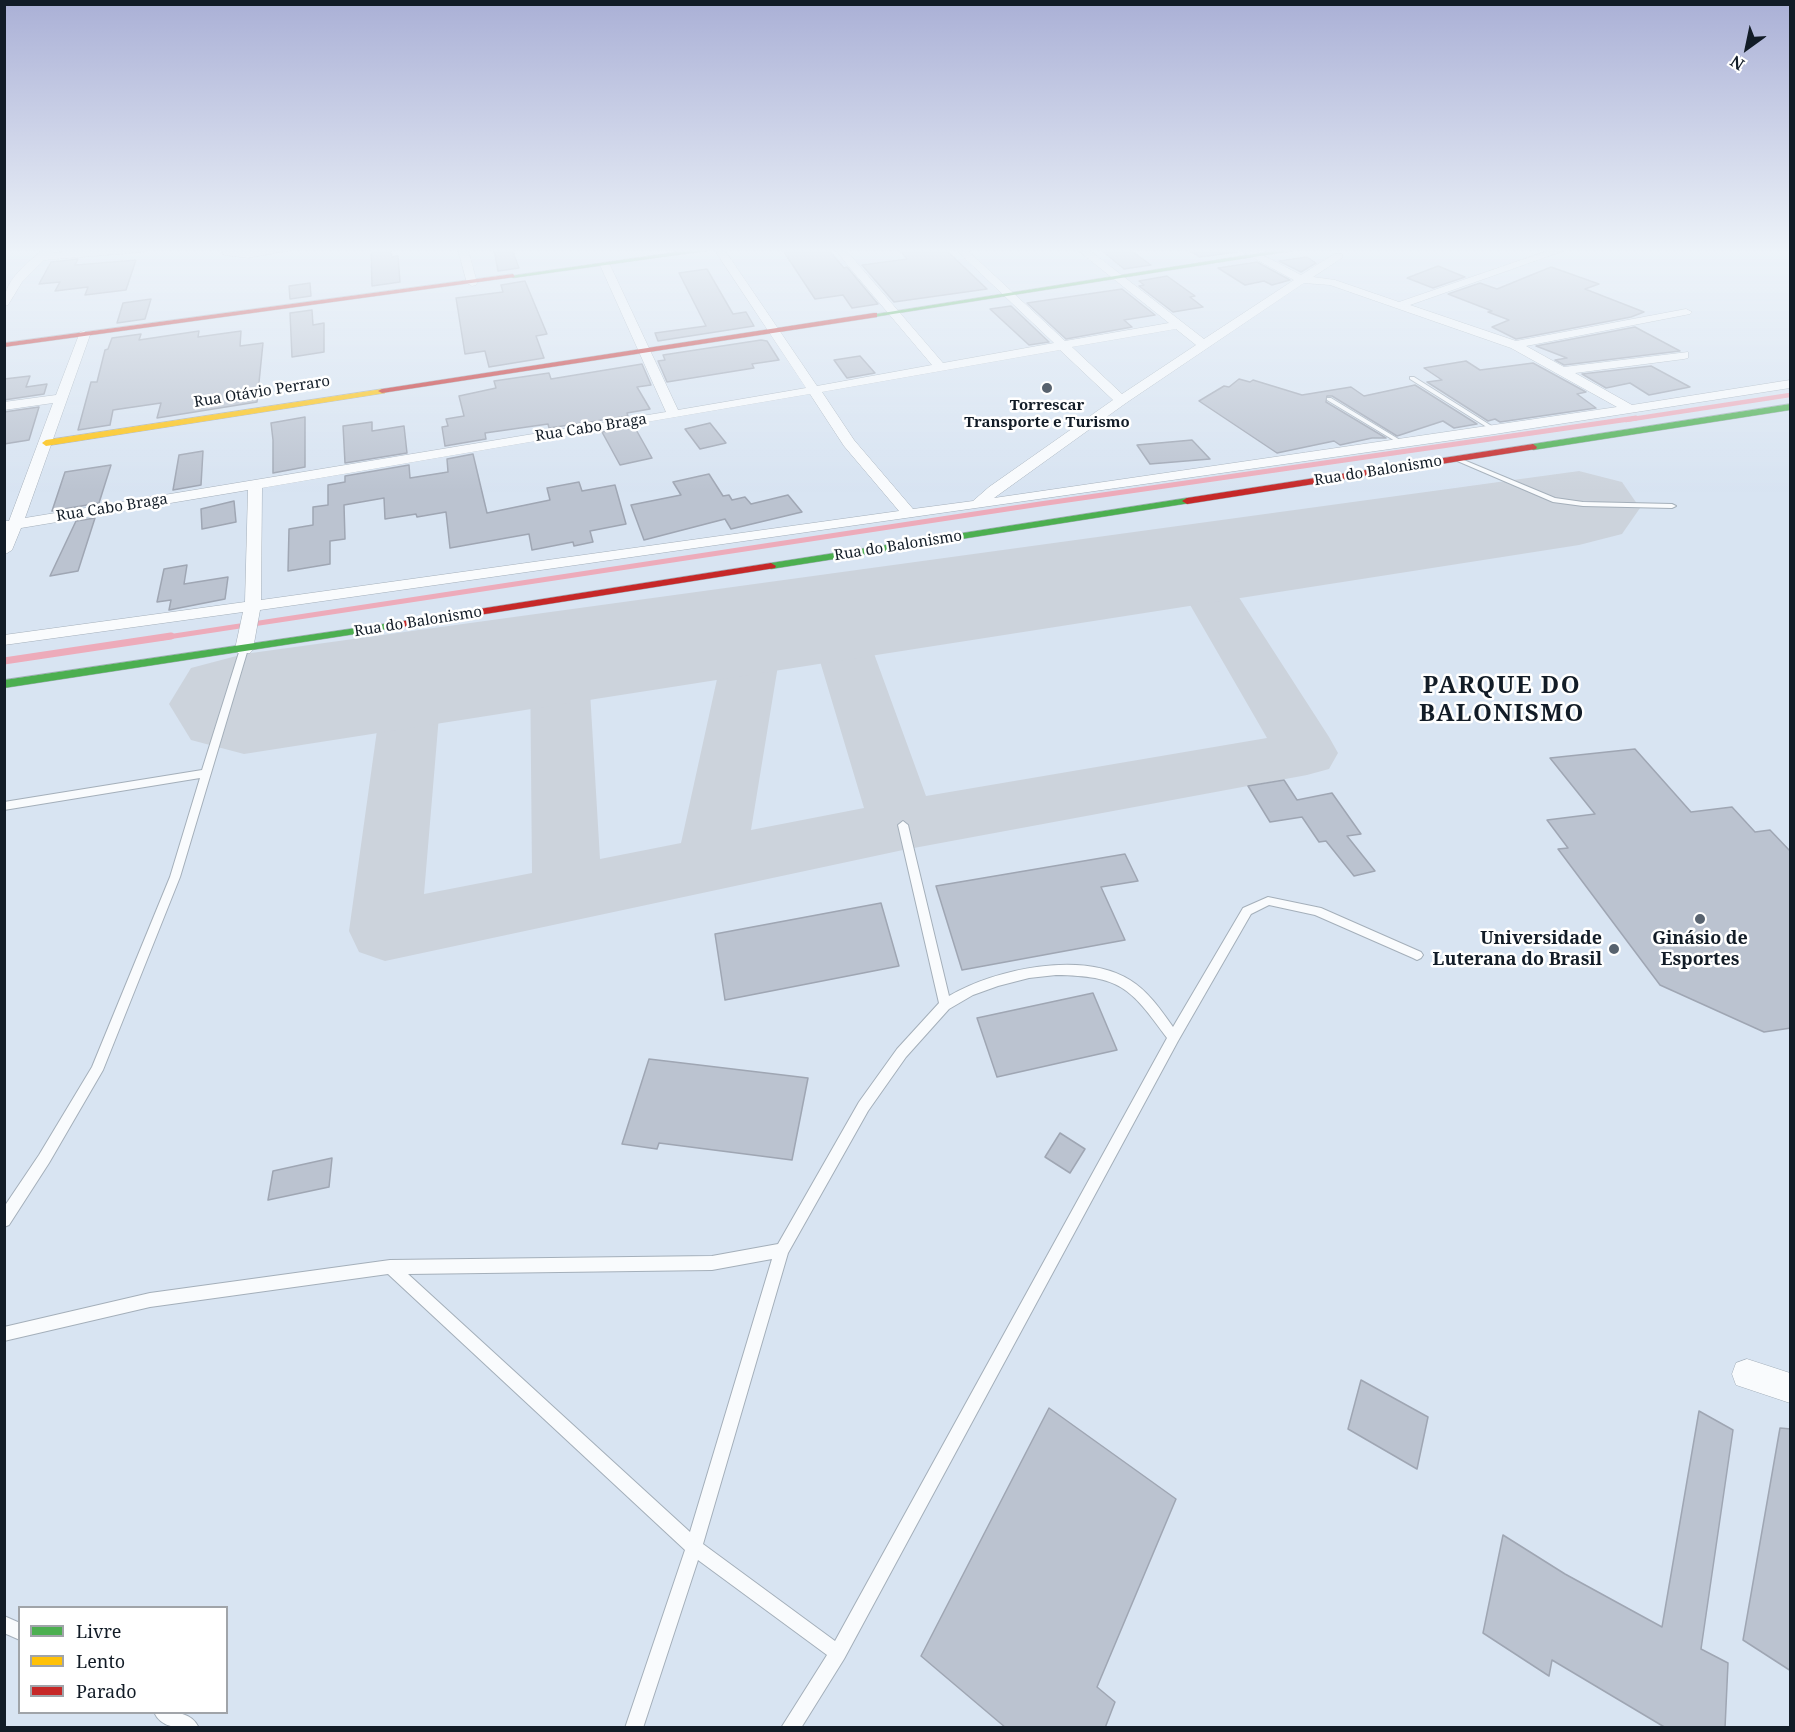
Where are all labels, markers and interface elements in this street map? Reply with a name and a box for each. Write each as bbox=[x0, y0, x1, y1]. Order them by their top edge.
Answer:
north arrow bbox=[1717, 18, 1777, 78]
text: N bbox=[1726, 50, 1748, 76]
street label: Rua Otávio Perraro bbox=[193, 372, 331, 412]
marker: Torrescar Transporte e Turismo bbox=[1040, 381, 1054, 395]
place label: Torrescar Transporte e Turismo bbox=[964, 397, 1130, 432]
street label: Rua Cabo Braga bbox=[534, 410, 648, 446]
street label: Rua do Balonismo bbox=[1313, 452, 1443, 490]
street label: Rua Cabo Braga bbox=[55, 490, 169, 526]
street label: Rua do Balonismo bbox=[833, 527, 963, 565]
street label: Rua do Balonismo bbox=[353, 603, 483, 641]
district label: PARQUE DO BALONISMO bbox=[1419, 672, 1585, 728]
marker: Ginásio de Esportes bbox=[1693, 912, 1707, 926]
place label: Universidade Luterana do Brasil bbox=[1433, 928, 1602, 970]
place label: Ginásio de Esportes bbox=[1652, 928, 1748, 970]
marker: Universidade Luterana do Brasil bbox=[1607, 942, 1621, 956]
legend bbox=[18, 1606, 228, 1714]
text: Livre bbox=[76, 1619, 122, 1643]
text: Lento bbox=[76, 1649, 125, 1673]
text: Parado bbox=[76, 1679, 137, 1703]

